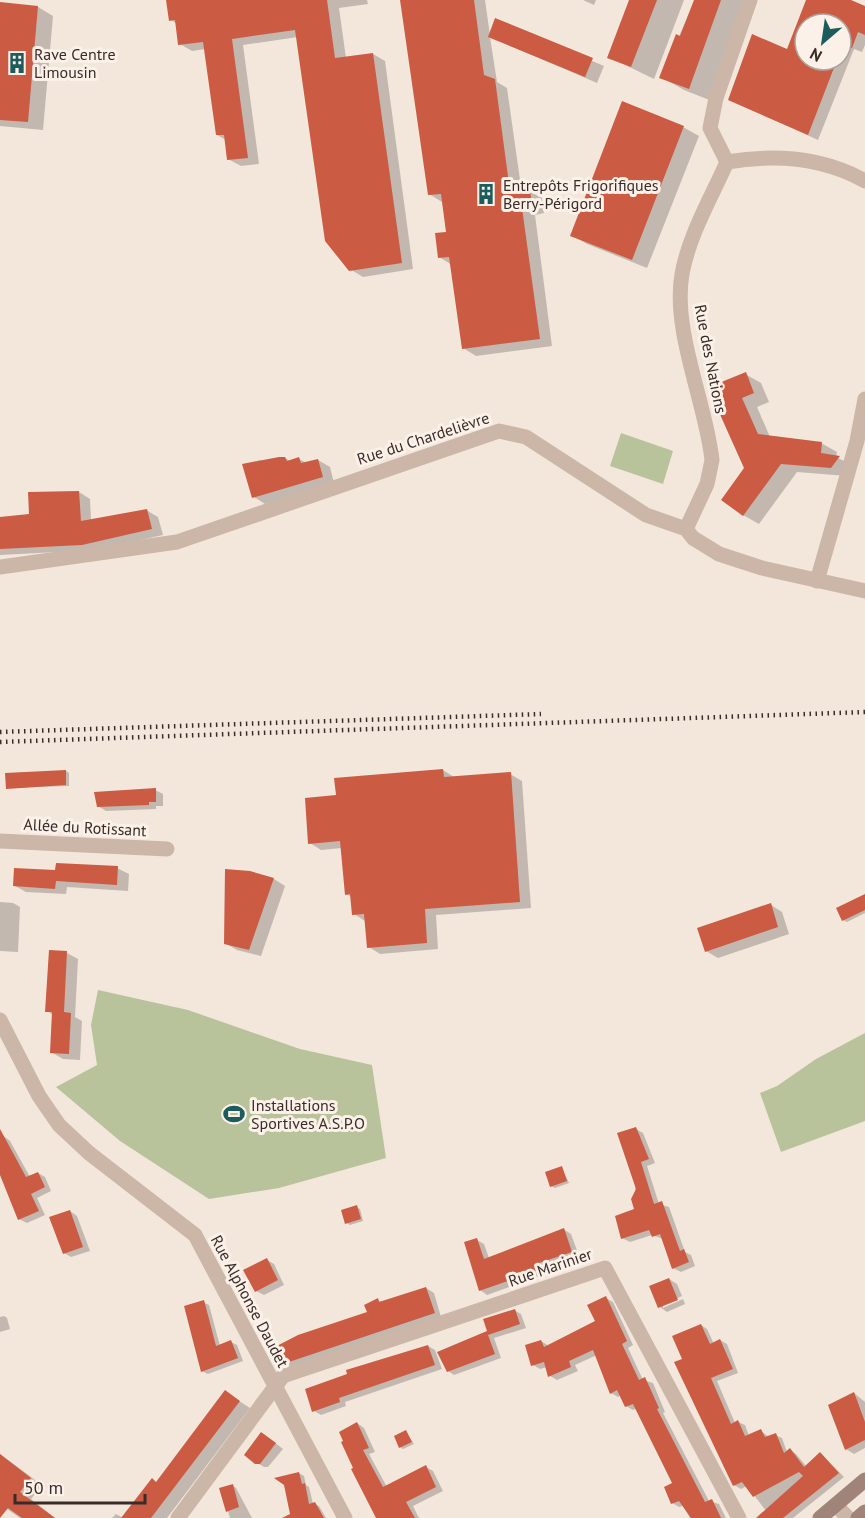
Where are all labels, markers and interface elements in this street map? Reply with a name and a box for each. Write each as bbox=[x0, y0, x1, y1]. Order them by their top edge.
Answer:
north arrow bbox=[793, 12, 853, 72]
place label: Rave Centre Limousin bbox=[34, 44, 116, 82]
text: N bbox=[806, 44, 825, 66]
building icon: Rave Centre Limousin bbox=[5, 51, 29, 75]
place label: Entrepôts Frigorifiques Berry-Périgord bbox=[503, 175, 659, 213]
building icon: Entrepôts Frigorifiques Berry-Périgord bbox=[474, 182, 498, 206]
street label: Rue des Nations bbox=[691, 303, 731, 415]
street label: Rue du Chardelièvre bbox=[354, 407, 492, 469]
street label: Allée du Rotissant bbox=[23, 814, 148, 840]
place label: Installations Sportives A.S.P.O bbox=[251, 1095, 365, 1133]
sports icon: Installations Sportives A.S.P.O bbox=[222, 1102, 246, 1126]
street label: Rue Alphonse Daudet bbox=[207, 1231, 294, 1371]
street label: Rue Marinier bbox=[505, 1243, 595, 1291]
scale bar bbox=[15, 1467, 146, 1505]
text: 50 m bbox=[24, 1476, 63, 1499]

